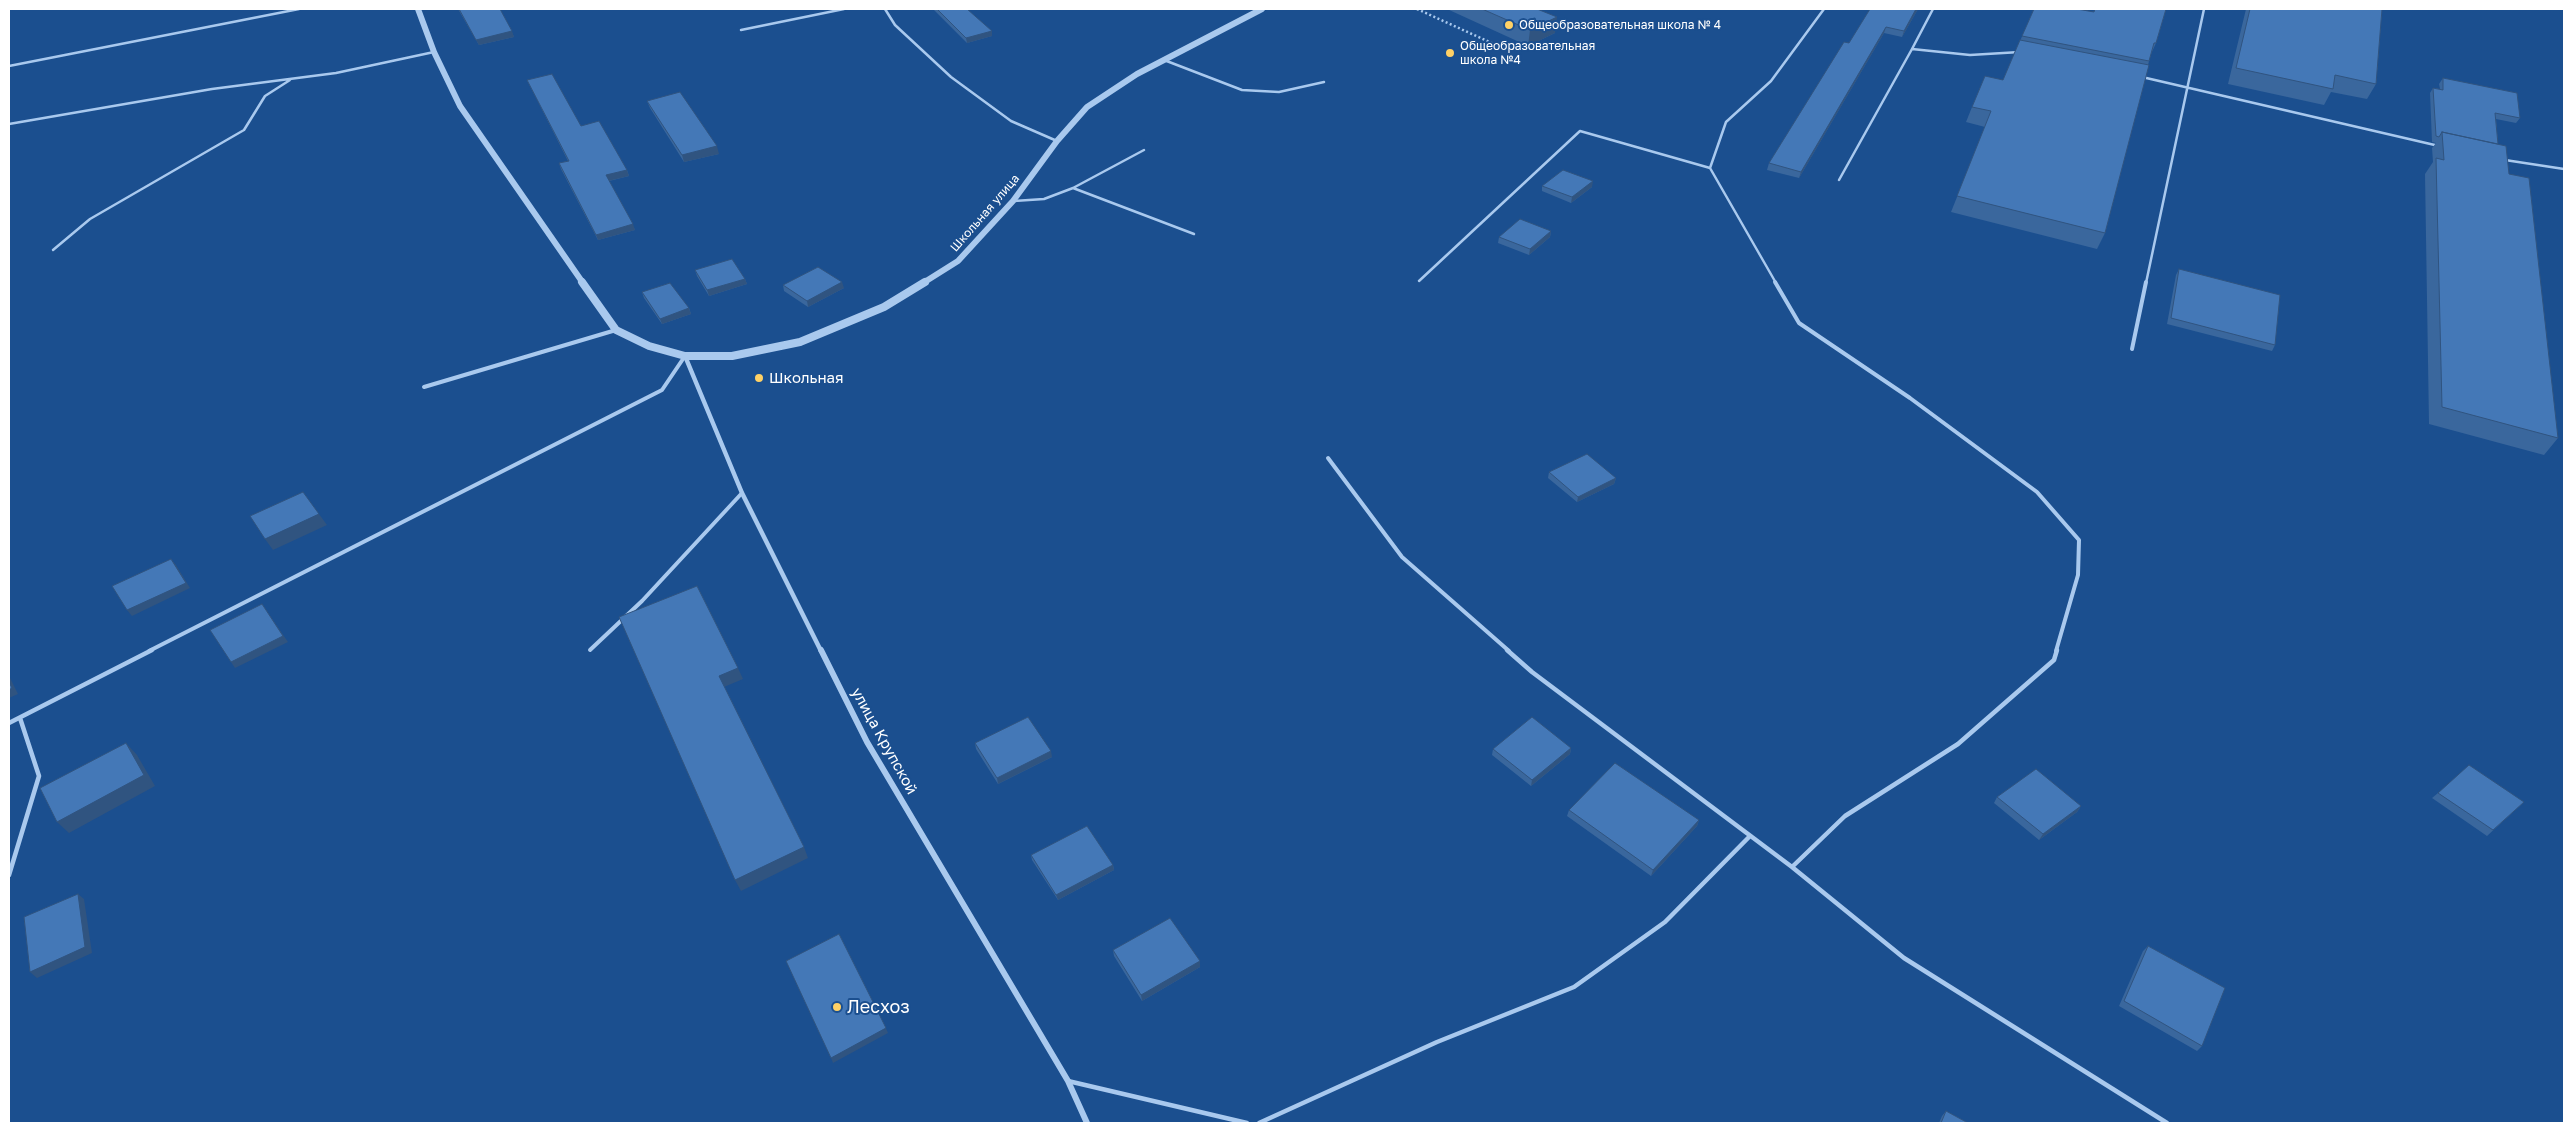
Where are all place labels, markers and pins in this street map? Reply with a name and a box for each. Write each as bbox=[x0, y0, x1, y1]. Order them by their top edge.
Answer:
place label: Общеобразовательная школа № 4 bbox=[1519, 18, 1721, 32]
marker: Общеобразовательная школа № 4 bbox=[1503, 19, 1515, 31]
place label: Общеобразовательная школа №4 bbox=[1460, 39, 1595, 67]
marker: Общеобразовательная школа №4 bbox=[1444, 47, 1456, 59]
place label: Школьная bbox=[769, 369, 844, 387]
marker: Школьная bbox=[753, 372, 765, 384]
place label: Лесхоз bbox=[847, 996, 910, 1018]
marker: Лесхоз bbox=[831, 1001, 843, 1013]

